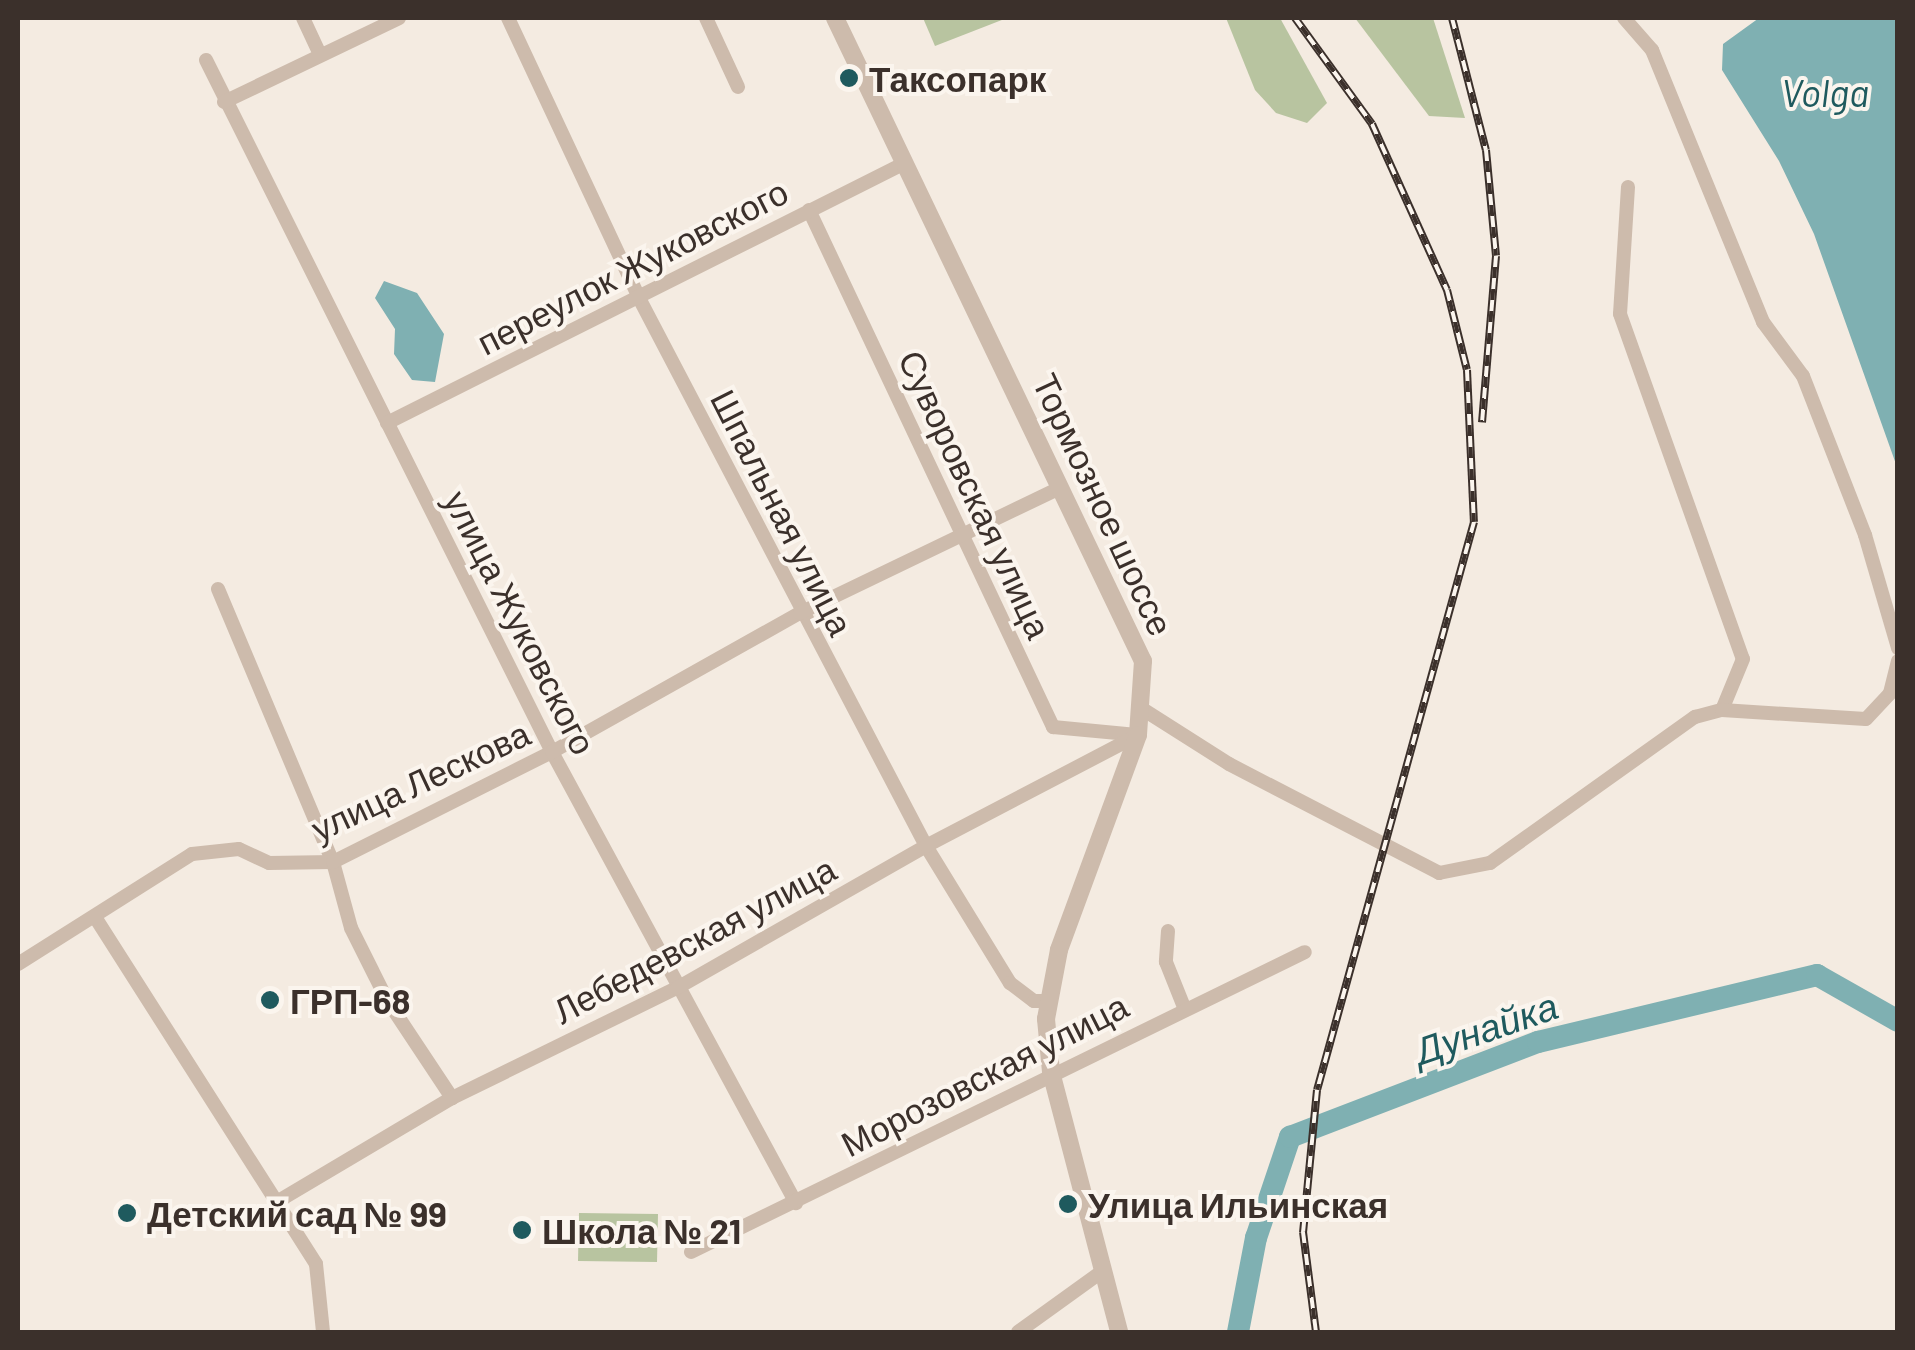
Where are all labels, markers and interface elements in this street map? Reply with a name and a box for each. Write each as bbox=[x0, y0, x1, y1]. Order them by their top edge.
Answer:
place label: Таксопарк bbox=[869, 57, 1046, 99]
marker: Таксопарк bbox=[838, 67, 860, 89]
water label: Volga bbox=[1781, 70, 1869, 116]
street label: переулок Жуковского bbox=[470, 169, 794, 363]
street label: Суворовская улица bbox=[891, 343, 1061, 645]
street label: Тормозное шоссе bbox=[1025, 366, 1183, 642]
street label: Шпальная улица bbox=[703, 382, 863, 642]
street label: улица Жуковского bbox=[436, 483, 606, 761]
street label: улица Лескова bbox=[304, 711, 536, 849]
street label: Лебедевская улица bbox=[546, 847, 842, 1031]
place label: ГРП-68 bbox=[290, 979, 410, 1021]
water label: Дунайка bbox=[1408, 982, 1564, 1074]
street label: Морозовская улица bbox=[834, 984, 1134, 1164]
marker: ГРП-68 bbox=[259, 989, 281, 1011]
place label: Улица Ильинская bbox=[1088, 1183, 1388, 1225]
place label: Детский сад № 99 bbox=[147, 1192, 447, 1234]
marker: Улица Ильинская bbox=[1057, 1193, 1079, 1215]
marker: Детский сад № 99 bbox=[116, 1202, 138, 1224]
place label: Школа № 21 bbox=[542, 1209, 741, 1251]
marker: Школа № 21 bbox=[511, 1219, 533, 1241]

